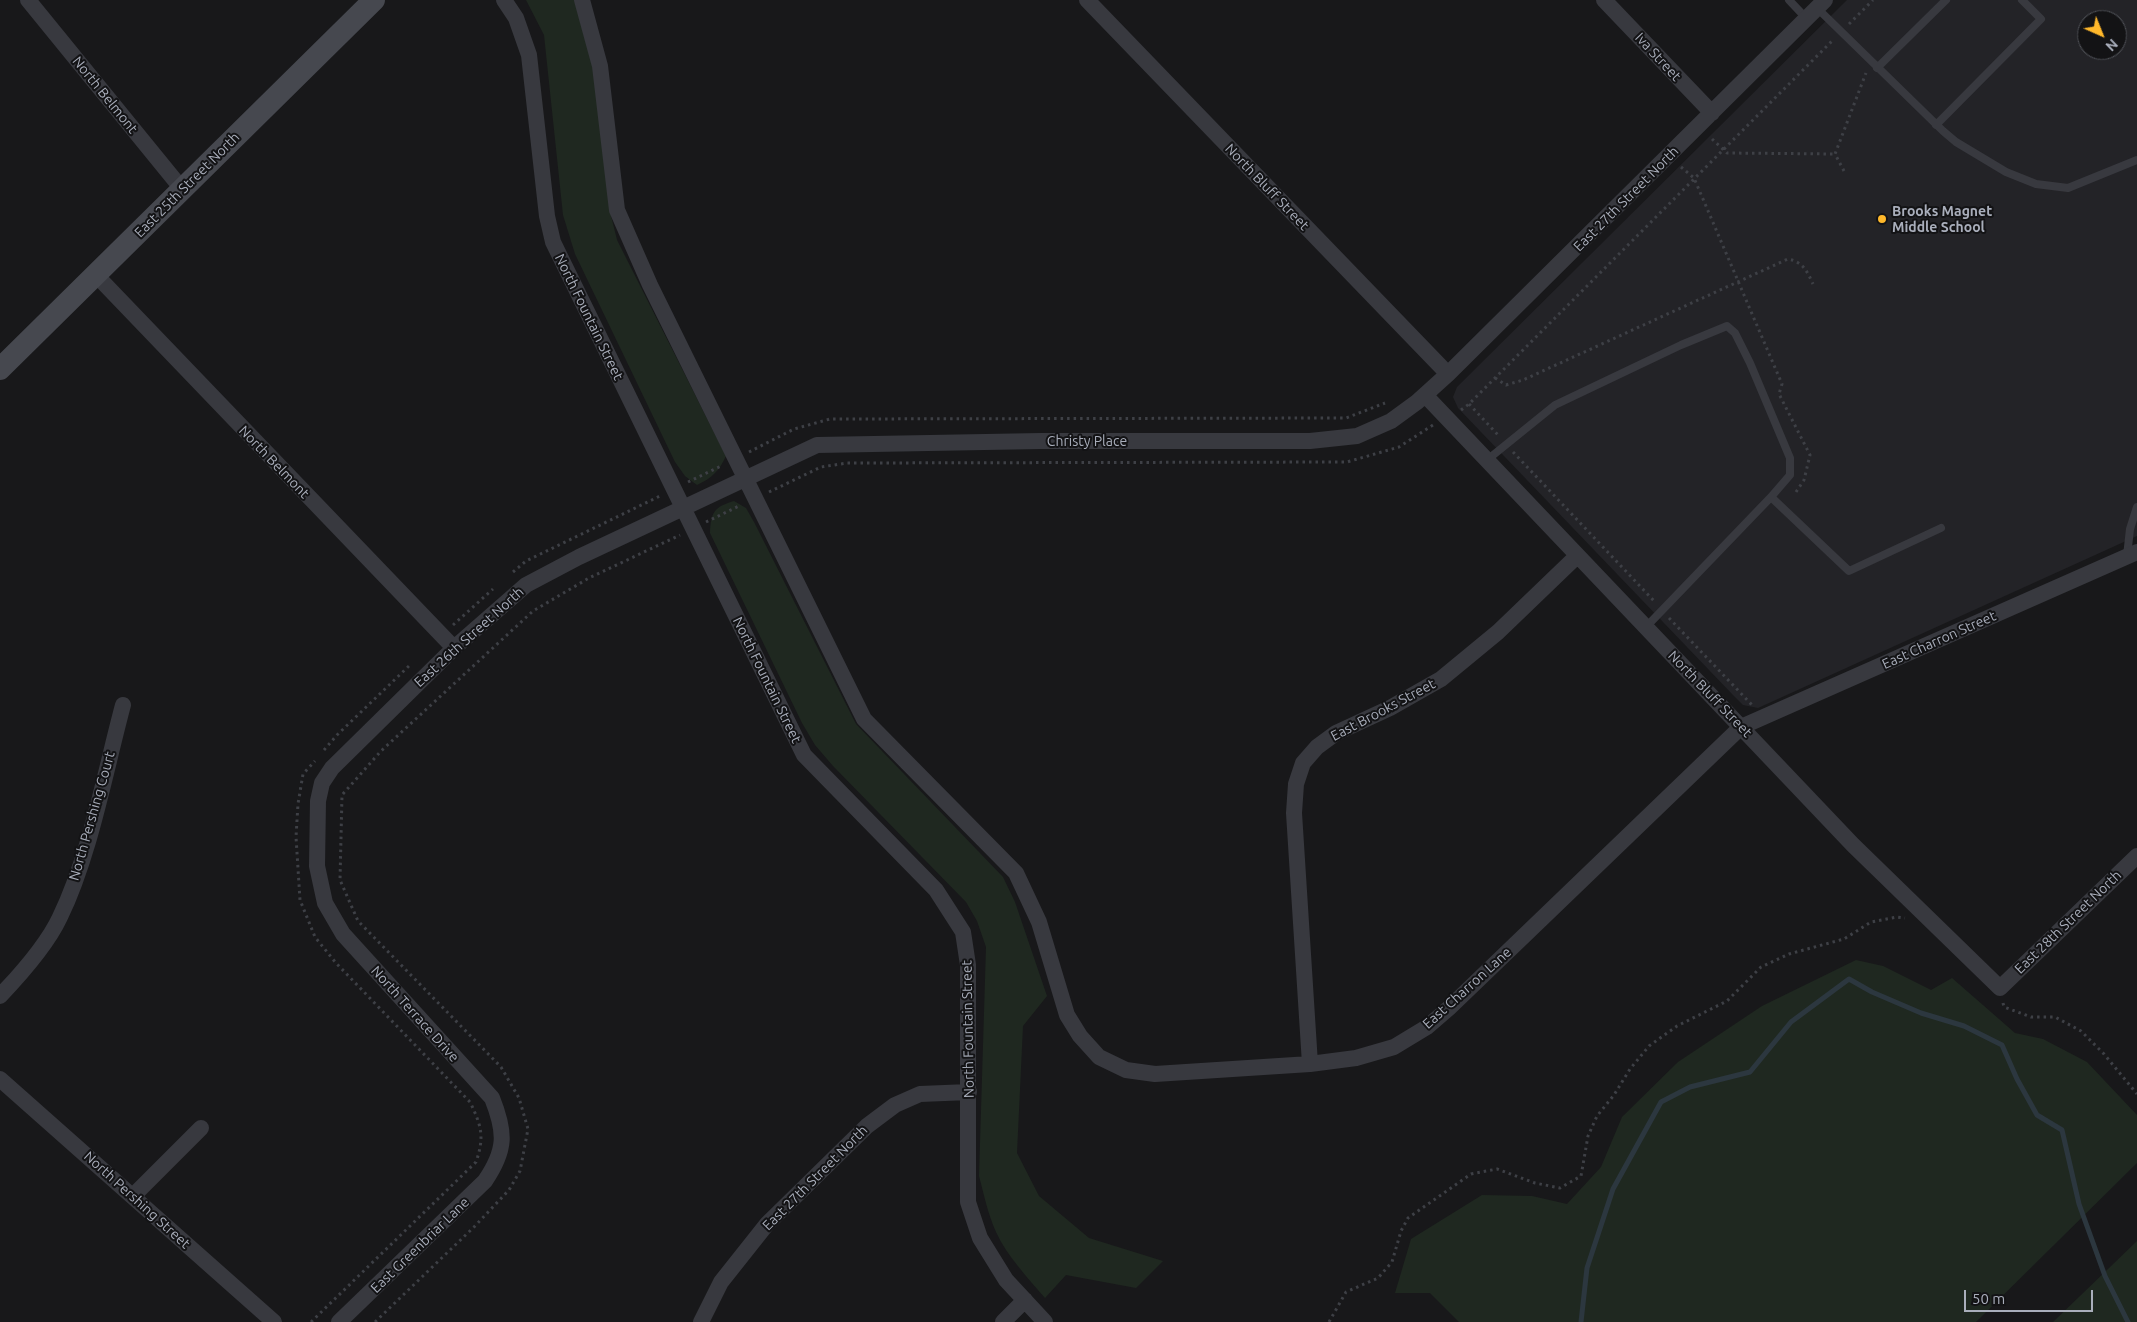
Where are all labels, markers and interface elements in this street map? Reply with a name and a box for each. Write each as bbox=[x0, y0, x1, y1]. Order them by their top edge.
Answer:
north arrow bbox=[2077, 10, 2127, 60]
street label: Iva Street bbox=[1631, 29, 1685, 85]
text: N bbox=[2102, 36, 2121, 54]
street label: North Belmont bbox=[69, 53, 141, 137]
street label: East 25th Street North bbox=[131, 129, 243, 241]
street label: North Bluff Street bbox=[1221, 140, 1313, 234]
street label: East 27th Street North bbox=[1570, 143, 1682, 255]
place label: Brooks Magnet Middle School bbox=[1892, 203, 1992, 236]
marker: Brooks Magnet Middle School bbox=[1876, 213, 1888, 225]
street label: North Fountain Street bbox=[551, 251, 627, 383]
street label: North Belmont bbox=[235, 422, 313, 502]
street label: Christy Place bbox=[1047, 433, 1127, 449]
street label: East 26th Street North bbox=[411, 583, 527, 691]
street label: East Charron Street bbox=[1880, 607, 1998, 673]
street label: North Fountain Street bbox=[729, 614, 805, 746]
street label: North Bluff Street bbox=[1664, 647, 1756, 741]
street label: East Brooks Street bbox=[1328, 675, 1438, 745]
street label: North Pershing Court bbox=[66, 749, 118, 883]
street label: East 28th Street North bbox=[2011, 867, 2125, 977]
street label: East Charron Lane bbox=[1419, 944, 1515, 1032]
street label: North Fountain Street bbox=[958, 960, 978, 1098]
street label: North Terrace Drive bbox=[367, 963, 463, 1065]
street label: East 27th Street North bbox=[759, 1122, 871, 1234]
street label: North Pershing Street bbox=[80, 1148, 194, 1252]
street label: East Greenbriar Lane bbox=[367, 1194, 473, 1296]
scale bar bbox=[1967, 1280, 2096, 1312]
text: 50 m bbox=[1972, 1290, 2005, 1307]

